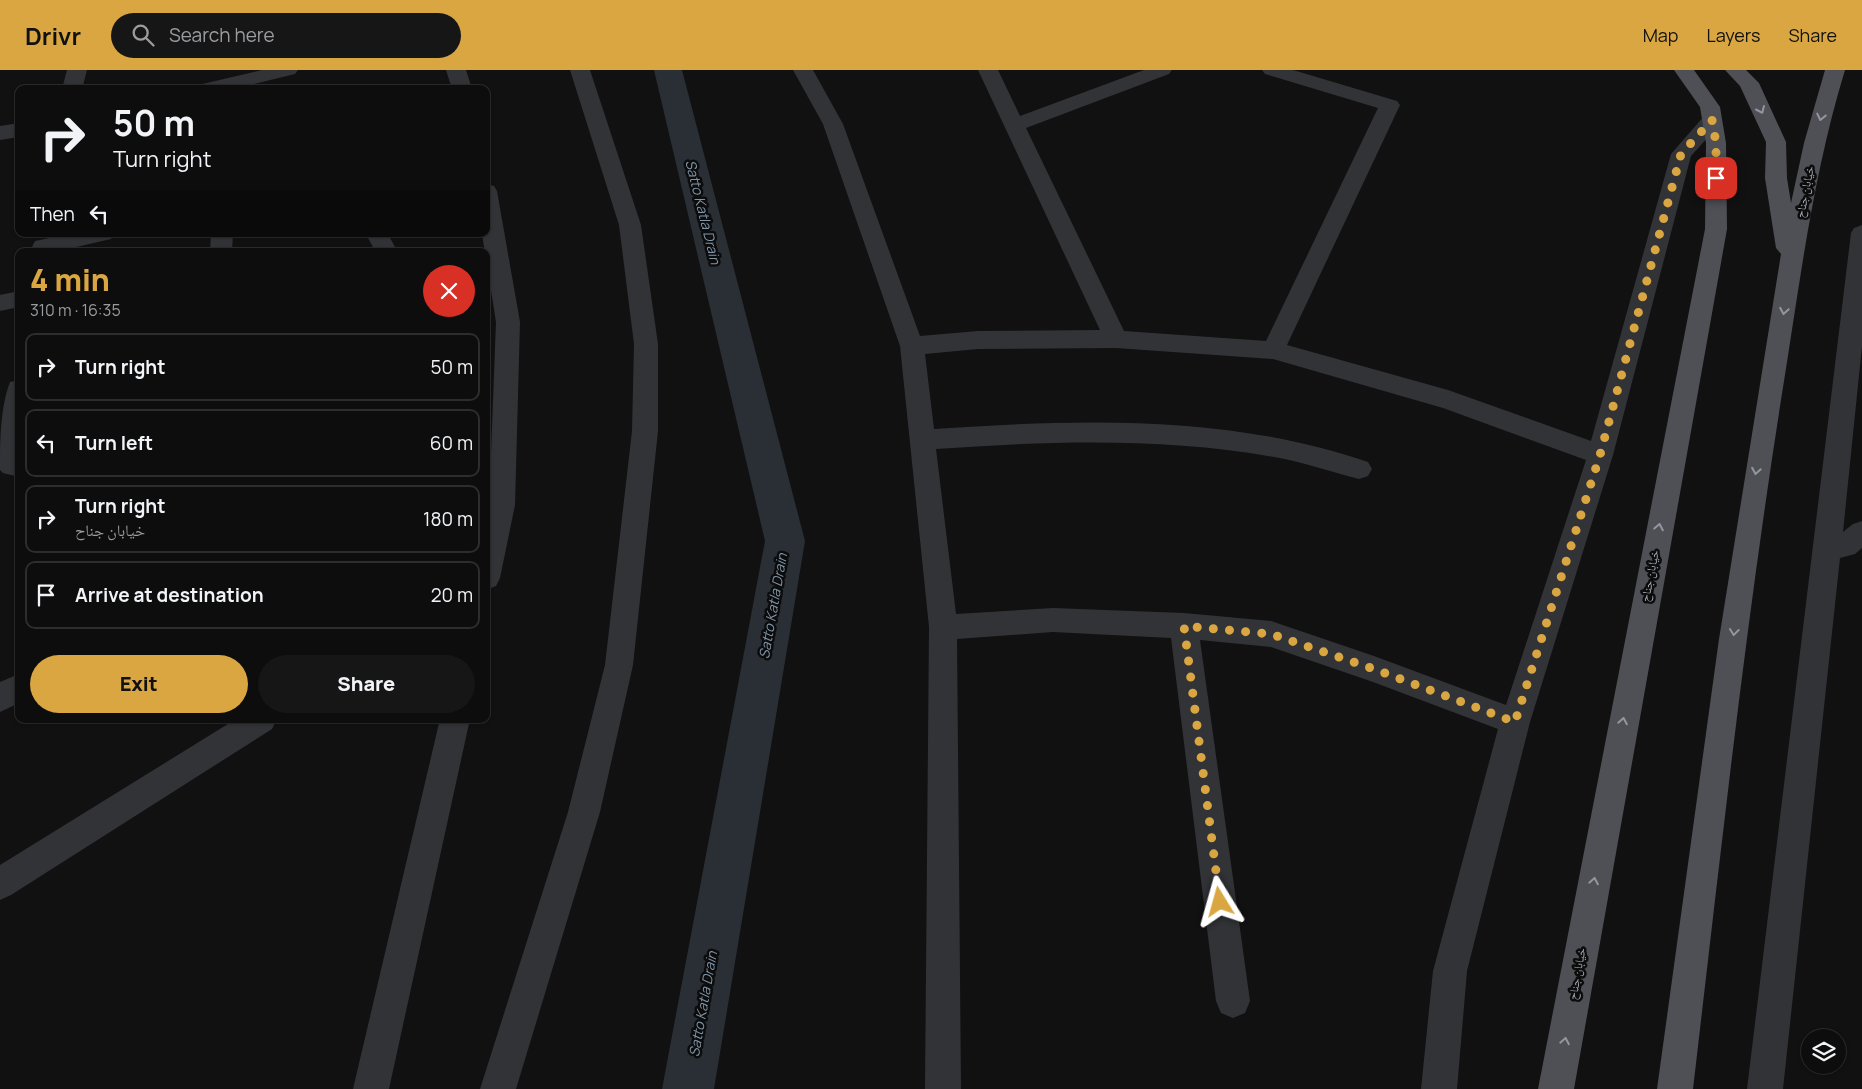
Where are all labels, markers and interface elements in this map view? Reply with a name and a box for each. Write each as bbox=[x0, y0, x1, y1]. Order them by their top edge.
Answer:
search box bbox=[111, 13, 461, 58]
text: Drivr bbox=[25, 19, 81, 52]
icon: search bbox=[129, 21, 157, 49]
text: Search here bbox=[169, 22, 275, 48]
text: Map bbox=[1643, 23, 1678, 47]
text: Layers bbox=[1706, 23, 1760, 47]
text: Share bbox=[1788, 23, 1837, 47]
text: 50 m bbox=[113, 99, 195, 147]
icon: right bbox=[30, 105, 95, 170]
one-way arrow bbox=[1755, 105, 1766, 114]
one-way arrow bbox=[1816, 112, 1827, 121]
text: Turn right bbox=[113, 144, 211, 174]
pin bbox=[1695, 157, 1737, 199]
water label: Satto Katla Drain bbox=[681, 158, 726, 267]
icon: arrive bbox=[1702, 164, 1730, 192]
street label: خیابان جناح bbox=[1791, 164, 1818, 219]
icon: left bbox=[85, 200, 113, 228]
text: Then bbox=[30, 201, 75, 227]
text: 4 min bbox=[30, 259, 110, 300]
button: close bbox=[423, 265, 475, 317]
text: 310 m · 16:35 bbox=[30, 299, 121, 321]
one-way arrow bbox=[1779, 306, 1789, 315]
icon: right bbox=[32, 353, 60, 381]
text: Turn right bbox=[75, 354, 165, 380]
text: 50 m bbox=[431, 354, 473, 380]
icon: left bbox=[32, 429, 60, 457]
text: Turn left bbox=[75, 430, 153, 456]
text: 60 m bbox=[430, 430, 473, 456]
one-way arrow bbox=[1752, 466, 1762, 475]
text: Turn right bbox=[75, 493, 165, 519]
icon: right bbox=[32, 505, 60, 533]
text: 180 m bbox=[423, 506, 473, 532]
text: خیابان جناح bbox=[75, 519, 145, 541]
one-way arrow bbox=[1654, 523, 1664, 532]
street label: خیابان جناح bbox=[1636, 548, 1663, 603]
water label: Satto Katla Drain bbox=[754, 551, 791, 660]
icon: arrive bbox=[32, 581, 60, 609]
text: Arrive at destination bbox=[75, 582, 264, 608]
text: 20 m bbox=[431, 582, 473, 608]
one-way arrow bbox=[1729, 628, 1740, 636]
button: Exit bbox=[30, 655, 248, 713]
button: Share bbox=[258, 655, 475, 713]
one-way arrow bbox=[1617, 717, 1627, 726]
position arrow bbox=[1193, 875, 1245, 927]
one-way arrow bbox=[1588, 877, 1598, 886]
street label: خیابان جناح bbox=[1564, 946, 1590, 1001]
water label: Satto Katla Drain bbox=[684, 949, 721, 1058]
map controls bbox=[1801, 1029, 1846, 1074]
button: layers bbox=[1801, 1029, 1846, 1074]
one-way arrow bbox=[1559, 1037, 1569, 1045]

